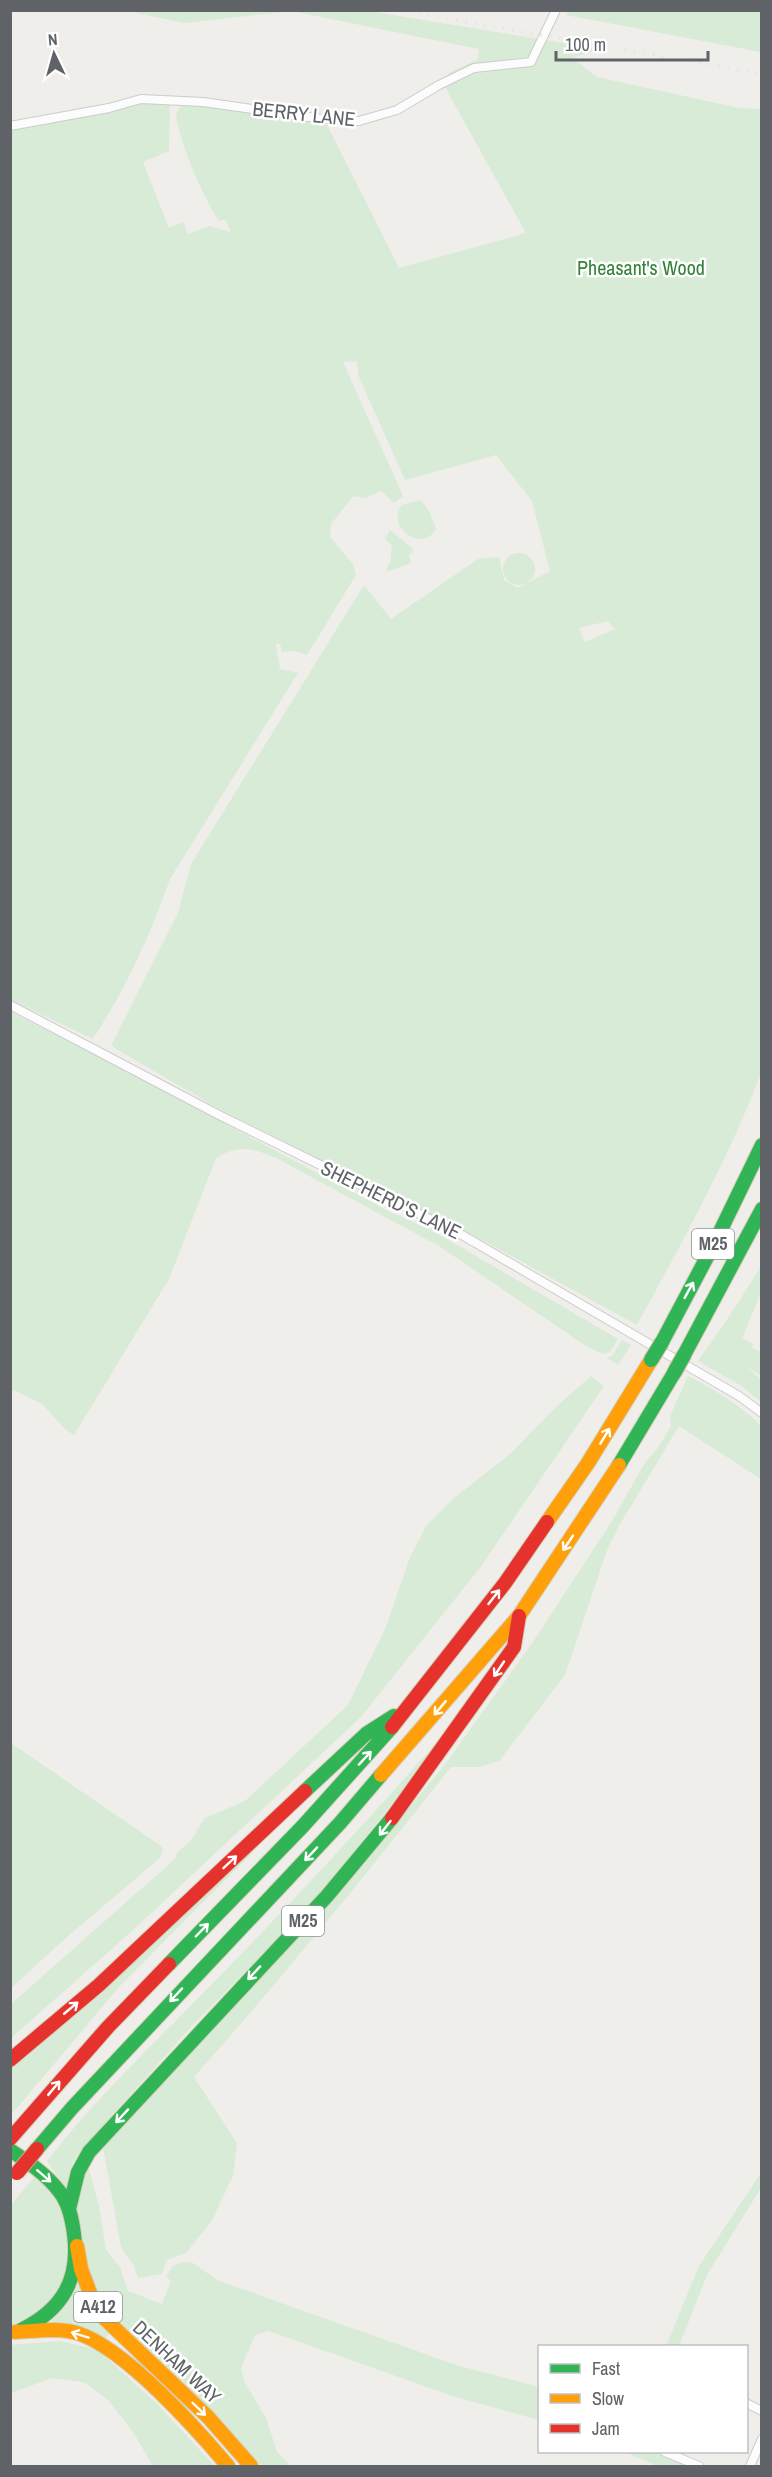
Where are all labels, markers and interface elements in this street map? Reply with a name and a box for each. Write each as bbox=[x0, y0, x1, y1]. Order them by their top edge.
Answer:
north arrow bbox=[24, 24, 84, 84]
scale bar bbox=[556, 24, 708, 62]
text: N bbox=[47, 28, 58, 50]
text: 100 m bbox=[565, 32, 606, 57]
street label: BERRY LANE bbox=[251, 95, 357, 132]
park label: Pheasant's Wood bbox=[577, 254, 705, 281]
street label: SHEPHERD'S LANE bbox=[317, 1154, 466, 1245]
road number: M25 bbox=[692, 1229, 734, 1259]
one-way arrow bbox=[683, 1282, 695, 1299]
one-way arrow bbox=[599, 1428, 611, 1445]
one-way arrow bbox=[562, 1534, 574, 1551]
one-way arrow bbox=[488, 1589, 501, 1605]
one-way arrow bbox=[492, 1661, 505, 1678]
one-way arrow bbox=[434, 1700, 447, 1716]
one-way arrow bbox=[358, 1751, 372, 1766]
one-way arrow bbox=[378, 1819, 391, 1835]
one-way arrow bbox=[304, 1847, 318, 1862]
one-way arrow bbox=[222, 1855, 237, 1869]
road number: M25 bbox=[282, 1906, 324, 1936]
one-way arrow bbox=[194, 1922, 209, 1937]
one-way arrow bbox=[247, 1965, 262, 1980]
one-way arrow bbox=[169, 1988, 183, 2003]
one-way arrow bbox=[63, 2002, 79, 2015]
one-way arrow bbox=[48, 2080, 61, 2096]
one-way arrow bbox=[115, 2108, 129, 2123]
one-way arrow bbox=[36, 2169, 51, 2183]
road number: A412 bbox=[74, 2292, 122, 2322]
street label: DENHAM WAY bbox=[127, 2314, 227, 2409]
one-way arrow bbox=[71, 2329, 90, 2340]
legend bbox=[538, 2345, 748, 2453]
text: Fast bbox=[592, 2356, 620, 2381]
text: Slow bbox=[592, 2386, 624, 2411]
one-way arrow bbox=[192, 2401, 207, 2416]
text: Jam bbox=[592, 2416, 620, 2441]

